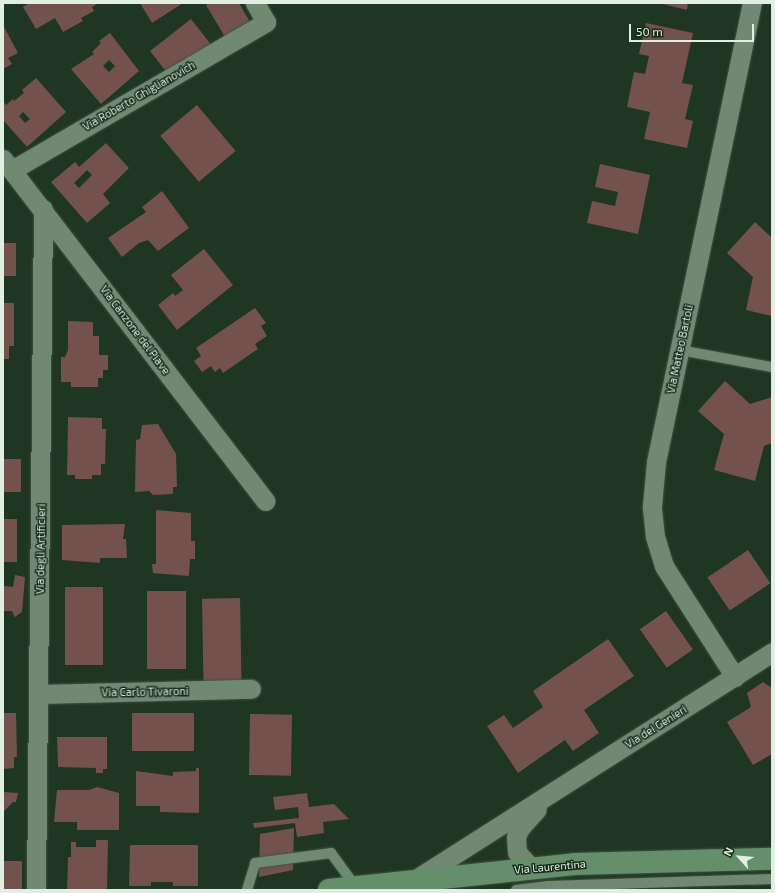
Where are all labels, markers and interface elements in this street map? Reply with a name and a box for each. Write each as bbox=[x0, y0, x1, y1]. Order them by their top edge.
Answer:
scale bar bbox=[631, 16, 756, 42]
text: 50 m bbox=[636, 24, 663, 38]
street label: Via Roberto Ghiglianovich bbox=[80, 58, 198, 134]
street label: Via Canzone del Piave bbox=[97, 283, 173, 377]
street label: Via Matteo Bartoli bbox=[664, 303, 696, 395]
street label: Via degli Artificieri bbox=[34, 504, 48, 594]
street label: Via Carlo Tivaroni bbox=[101, 685, 189, 699]
street label: Via dei Genieri bbox=[623, 703, 689, 751]
north arrow bbox=[719, 837, 759, 877]
text: N bbox=[720, 845, 735, 858]
street label: Via Laurentina bbox=[514, 857, 586, 877]

